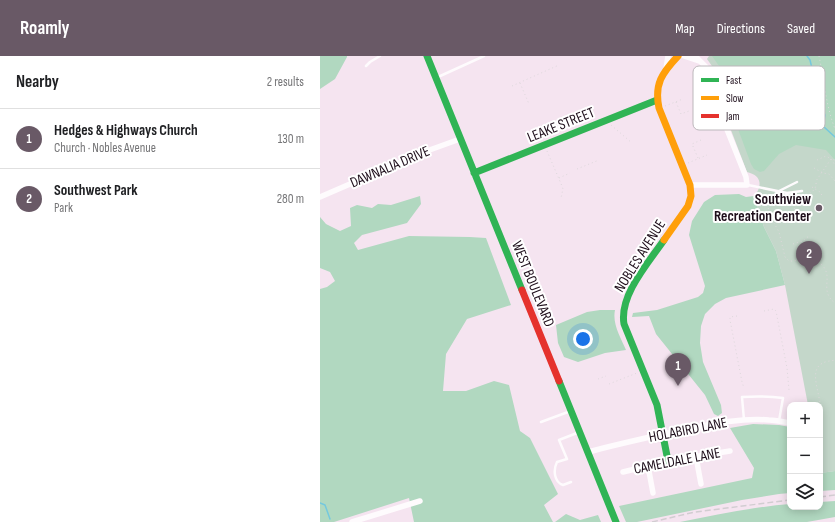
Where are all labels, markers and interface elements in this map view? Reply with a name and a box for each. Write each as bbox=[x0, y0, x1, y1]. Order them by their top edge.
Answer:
text: Roamly bbox=[20, 17, 70, 40]
text: Map bbox=[675, 20, 695, 37]
text: Directions bbox=[717, 20, 765, 37]
text: Saved bbox=[787, 20, 815, 37]
legend bbox=[693, 66, 825, 130]
text: Nearby bbox=[16, 72, 59, 92]
text: 2 results bbox=[267, 74, 304, 90]
text: Fast bbox=[726, 74, 742, 87]
text: Slow bbox=[726, 92, 743, 105]
street label: LEAKE STREET bbox=[524, 103, 598, 147]
text: Jam bbox=[725, 110, 740, 123]
text: Hedges & Highways Church bbox=[54, 121, 198, 140]
text: 1 bbox=[26, 131, 32, 147]
text: 130 m bbox=[278, 131, 304, 147]
text: Church · Nobles Avenue bbox=[54, 140, 156, 156]
street label: DAWNALIA DRIVE bbox=[347, 142, 433, 192]
text: Southwest Park bbox=[54, 181, 138, 200]
place label: Southview Recreation Center bbox=[714, 190, 811, 226]
text: 2 bbox=[26, 191, 32, 207]
text: 280 m bbox=[277, 191, 304, 207]
text: Park bbox=[54, 200, 73, 216]
marker: Southview Recreation Center bbox=[814, 203, 824, 213]
street label: NOBLES AVENUE bbox=[610, 216, 670, 296]
street label: WEST BOULEVARD bbox=[507, 238, 559, 330]
pin: 2 bbox=[796, 241, 822, 274]
your location bbox=[573, 329, 593, 349]
pin: 1 bbox=[665, 353, 691, 386]
map controls bbox=[787, 402, 823, 510]
button: + bbox=[787, 402, 823, 438]
street label: HOLABIRD LANE bbox=[647, 413, 729, 447]
button: − bbox=[787, 438, 823, 474]
street label: CAMELDALE LANE bbox=[632, 443, 722, 479]
button: layers bbox=[787, 474, 823, 510]

